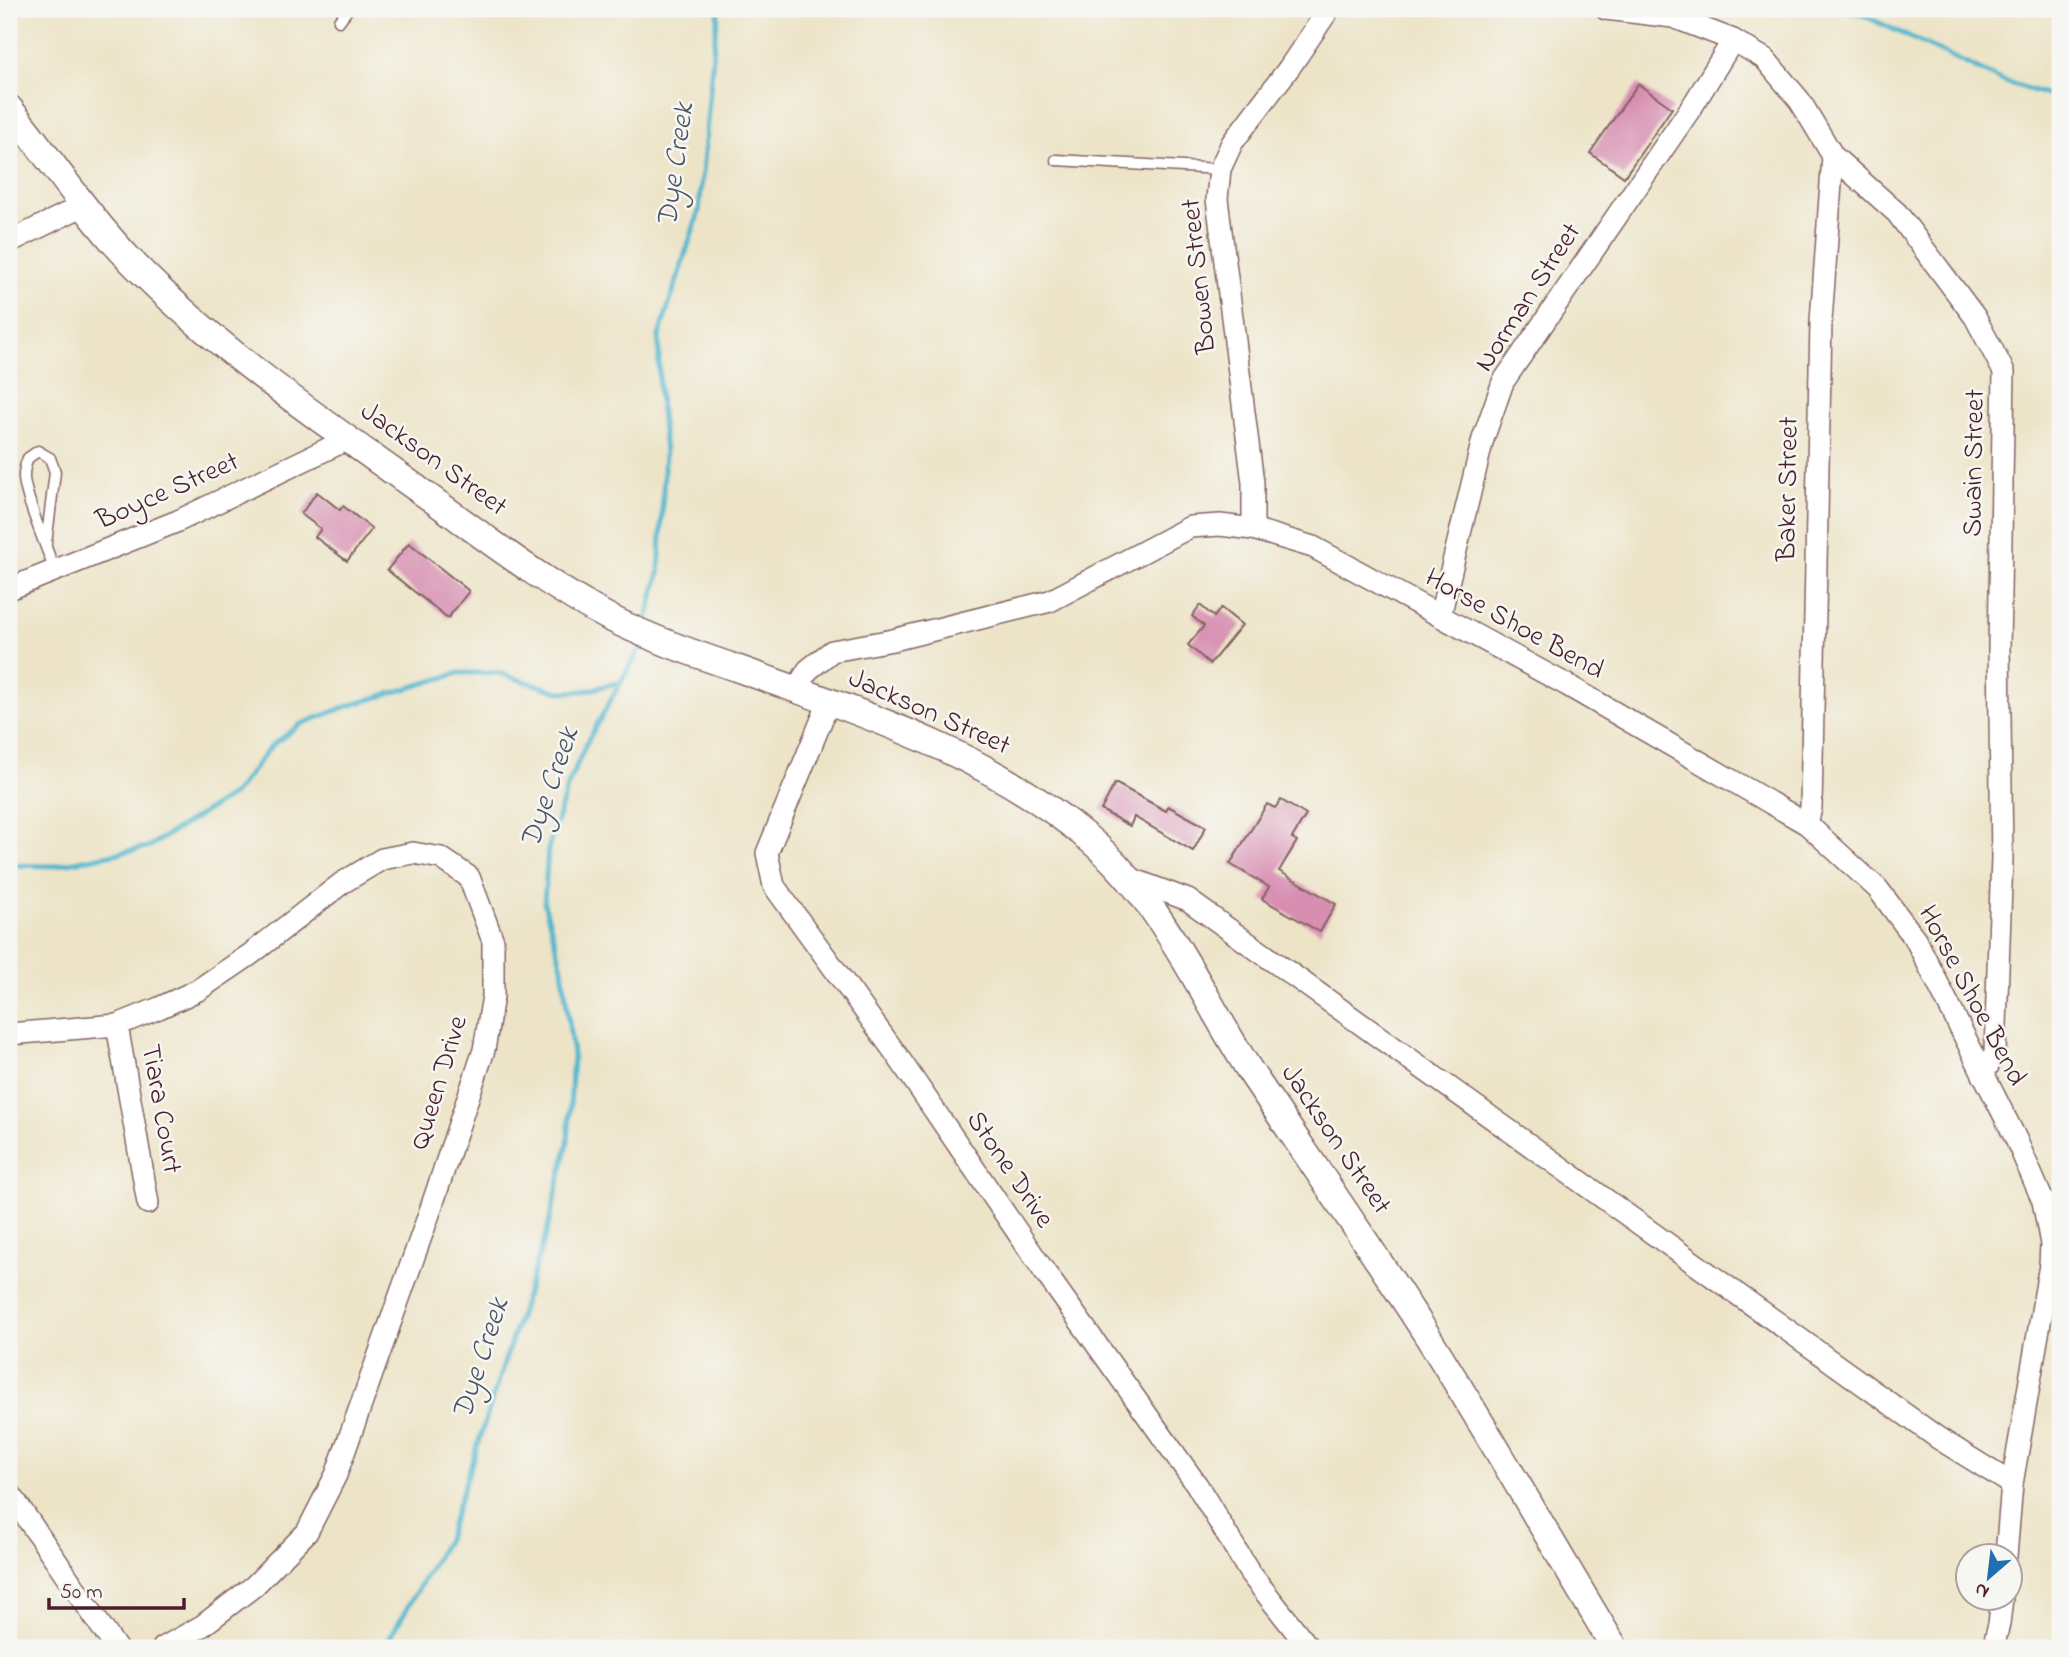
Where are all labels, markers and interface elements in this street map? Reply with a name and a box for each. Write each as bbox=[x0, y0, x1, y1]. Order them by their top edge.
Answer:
water label: Dye Creek bbox=[646, 98, 708, 230]
street label: Bowen Street bbox=[1171, 196, 1229, 357]
street label: Norman Street bbox=[1465, 215, 1593, 381]
street label: Swain Street bbox=[1953, 389, 1997, 537]
street label: Jackson Street bbox=[351, 392, 515, 528]
street label: Baker Street bbox=[1767, 416, 1811, 563]
street label: Boyce Street bbox=[89, 442, 246, 542]
street label: Horse Shoe Bend bbox=[1417, 559, 1611, 691]
street label: Jackson Street bbox=[841, 659, 1017, 767]
water label: Dye Creek bbox=[510, 720, 593, 854]
street label: Horse Shoe Bend bbox=[1906, 898, 2036, 1094]
street label: Queen Drive bbox=[400, 1010, 480, 1155]
street label: Tiara Court bbox=[128, 1041, 192, 1177]
street label: Jackson Street bbox=[1269, 1057, 1401, 1223]
street label: Stone Drive bbox=[955, 1103, 1064, 1237]
water label: Dye Creek bbox=[442, 1291, 523, 1425]
north arrow bbox=[1954, 1542, 2024, 1612]
scale bar bbox=[49, 1566, 184, 1610]
text: N bbox=[1970, 1575, 1994, 1605]
text: 50 m bbox=[60, 1578, 103, 1608]

